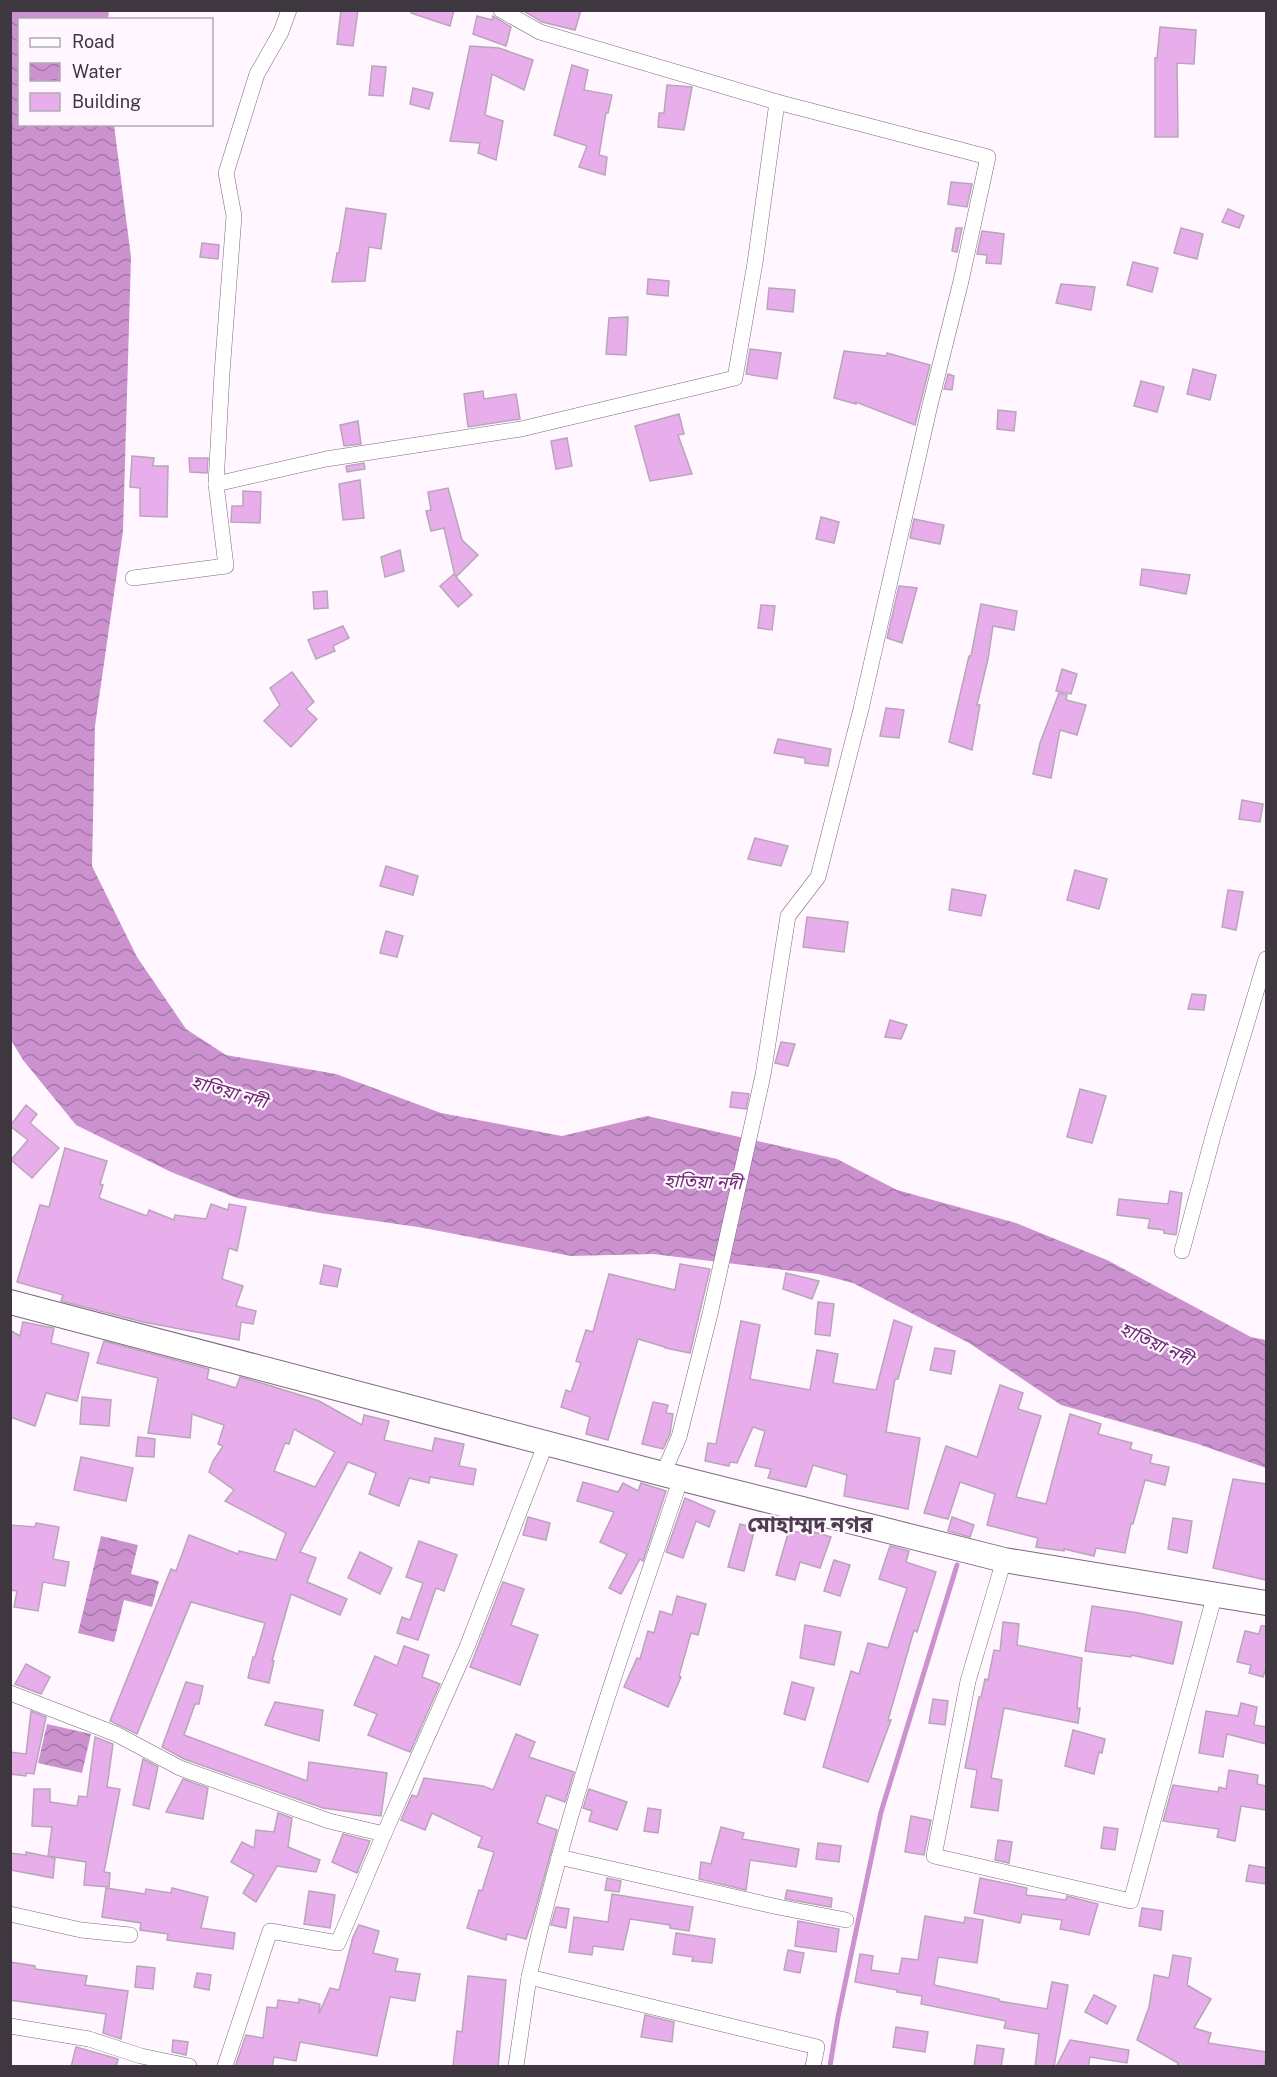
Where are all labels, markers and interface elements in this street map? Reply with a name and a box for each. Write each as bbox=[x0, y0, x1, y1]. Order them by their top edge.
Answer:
legend bbox=[18, 18, 213, 126]
text: Road bbox=[72, 31, 115, 52]
text: Water bbox=[72, 61, 122, 82]
text: Building bbox=[72, 91, 141, 112]
water label: হাতিয়া নদী bbox=[189, 1071, 273, 1113]
water label: হাতিয়া নদী bbox=[664, 1170, 746, 1193]
water label: হাতিয়া নদী bbox=[1116, 1318, 1199, 1371]
district label: মোহাম্মদ নগর bbox=[747, 1511, 874, 1537]

